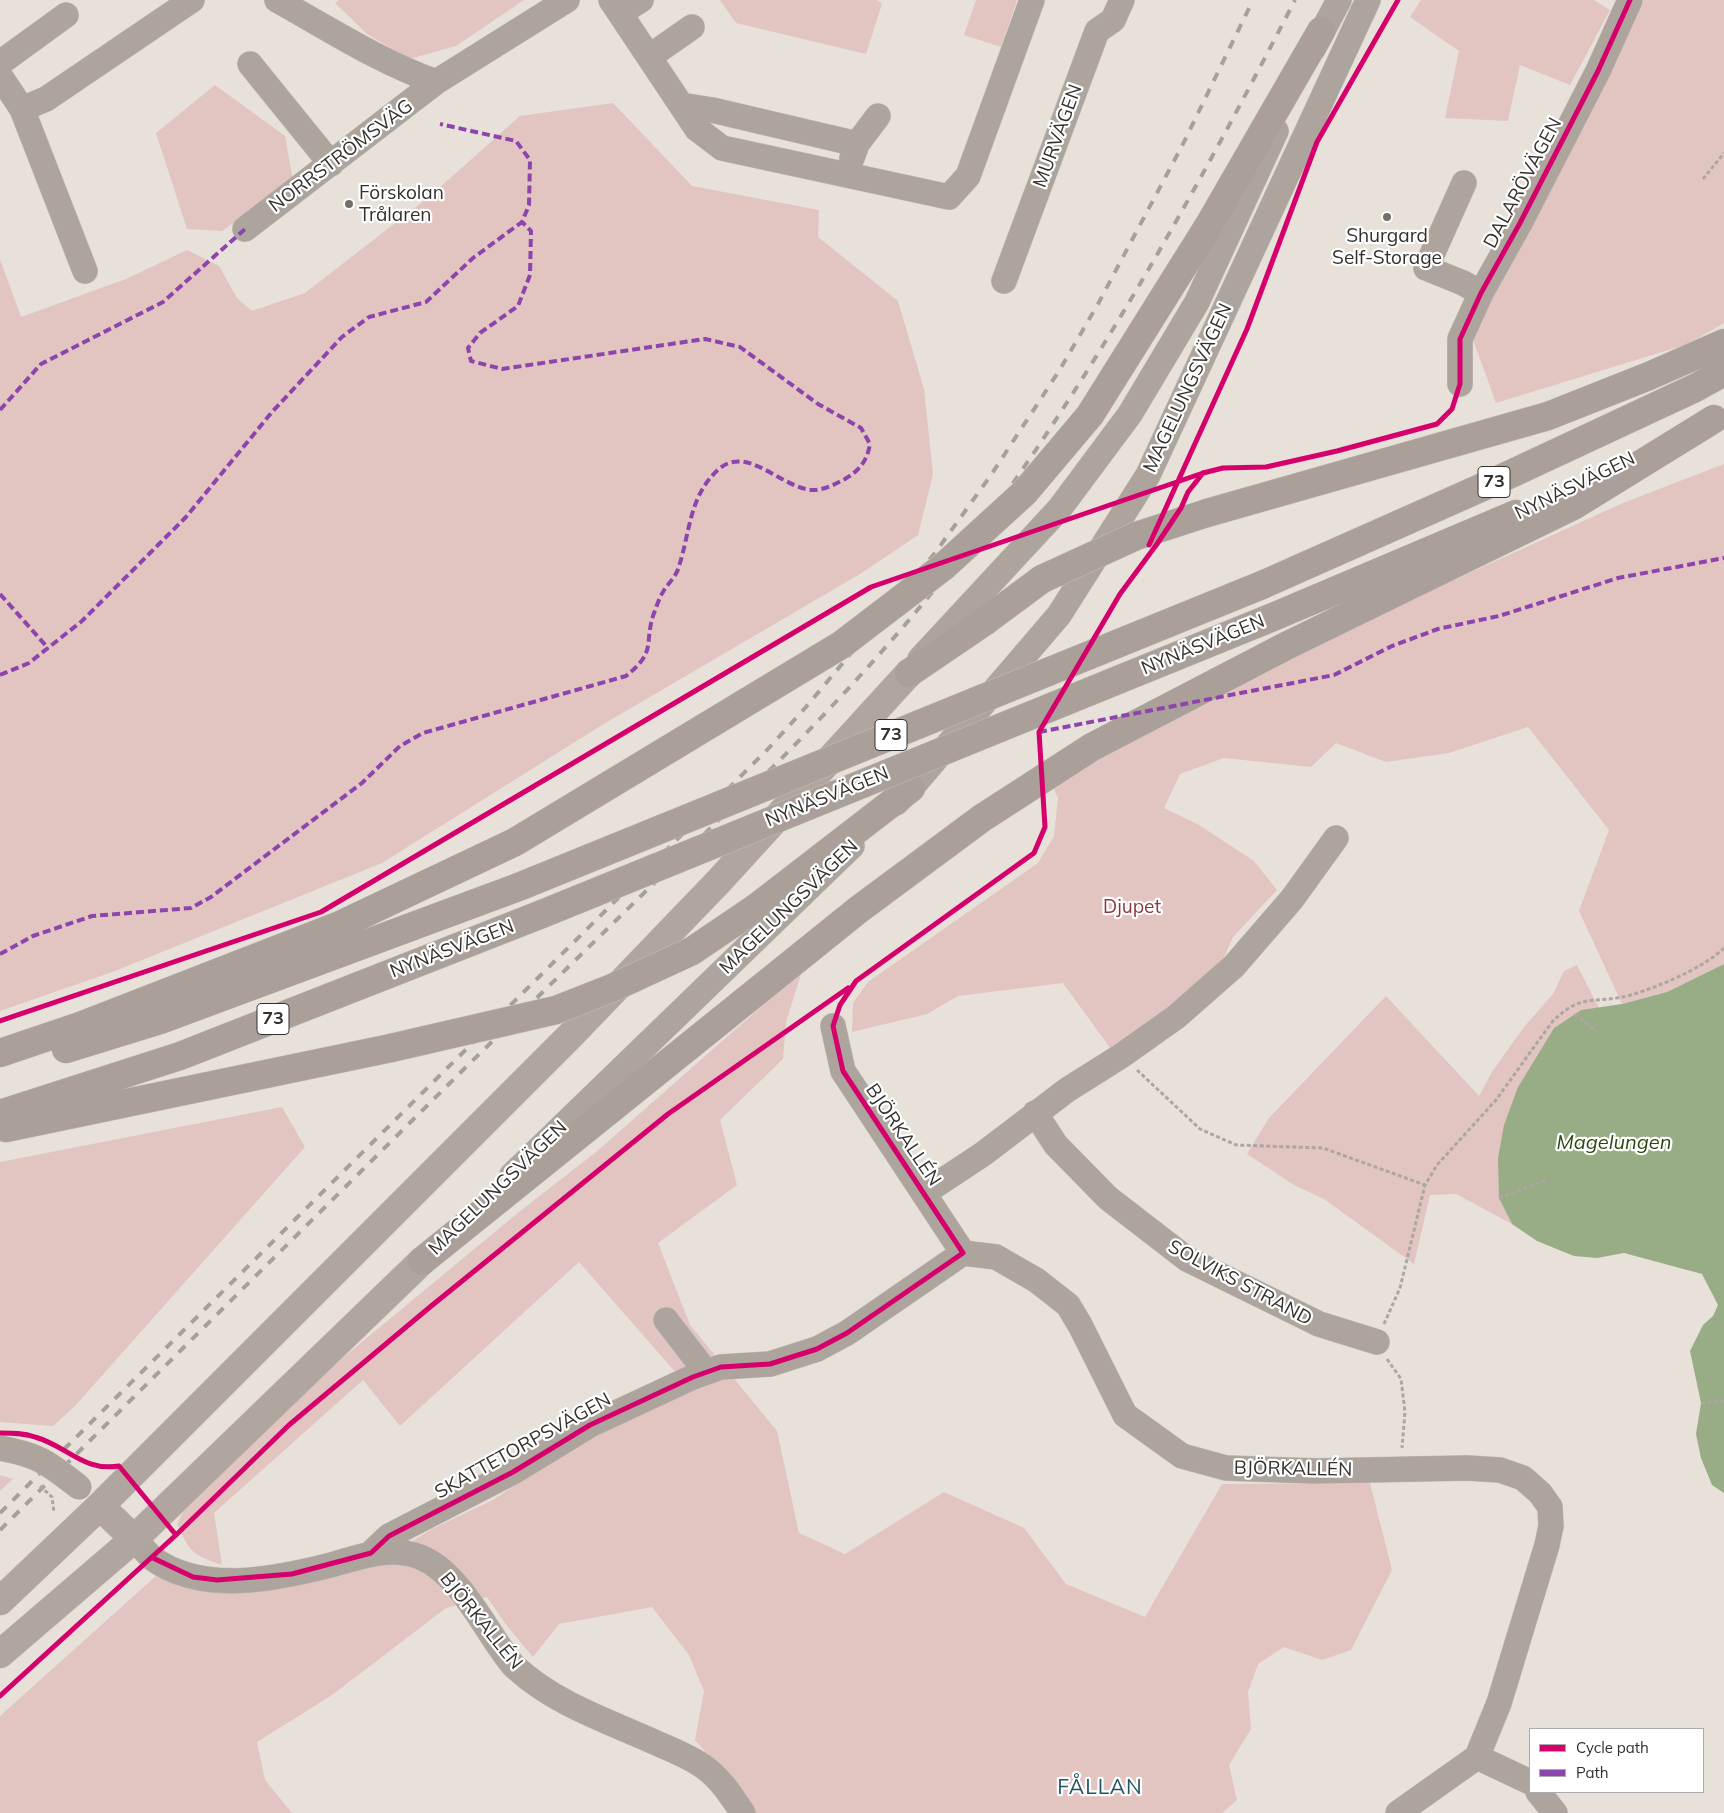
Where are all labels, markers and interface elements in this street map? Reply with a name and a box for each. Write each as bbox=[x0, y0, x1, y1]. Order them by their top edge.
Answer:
street label: MURVÄGEN bbox=[1029, 81, 1087, 191]
street label: NORRSTRÖMSVÄG bbox=[265, 95, 417, 217]
street label: DALARÖVÄGEN bbox=[1479, 114, 1567, 252]
place label: Förskolan Trålaren bbox=[359, 182, 444, 226]
marker: Förskolan Trålaren bbox=[343, 198, 355, 210]
marker: Shurgard Self-Storage bbox=[1381, 211, 1393, 223]
place label: Shurgard Self-Storage bbox=[1332, 225, 1442, 269]
street label: MAGELUNGSVÄGEN bbox=[1139, 300, 1237, 476]
street label: NYNÄSVÄGEN bbox=[1511, 447, 1639, 525]
road number: 73 bbox=[1478, 467, 1510, 498]
street label: NYNÄSVÄGEN bbox=[1138, 610, 1268, 680]
road number: 73 bbox=[875, 720, 907, 750]
street label: NYNÄSVÄGEN bbox=[762, 762, 892, 832]
street label: MAGELUNGSVÄGEN bbox=[715, 835, 863, 979]
park label: Djupet bbox=[1103, 896, 1161, 918]
street label: NYNÄSVÄGEN bbox=[387, 915, 517, 983]
road number: 73 bbox=[257, 1004, 289, 1034]
street label: BJÖRKALLÉN bbox=[860, 1080, 946, 1190]
street label: MAGELUNGSVÄGEN bbox=[424, 1116, 572, 1260]
water label: Magelungen bbox=[1557, 1131, 1671, 1155]
street label: SOLVIKS STRAND bbox=[1164, 1235, 1316, 1331]
street label: SKATTETORPSVÄGEN bbox=[431, 1388, 615, 1504]
street label: BJÖRKALLÉN bbox=[1234, 1457, 1352, 1481]
street label: BJÖRKALLÉN bbox=[435, 1568, 527, 1674]
legend bbox=[1529, 1728, 1704, 1793]
text: Cycle path bbox=[1576, 1738, 1649, 1757]
text: Path bbox=[1576, 1763, 1608, 1782]
district label: FÅLLAN bbox=[1056, 1775, 1144, 1801]

